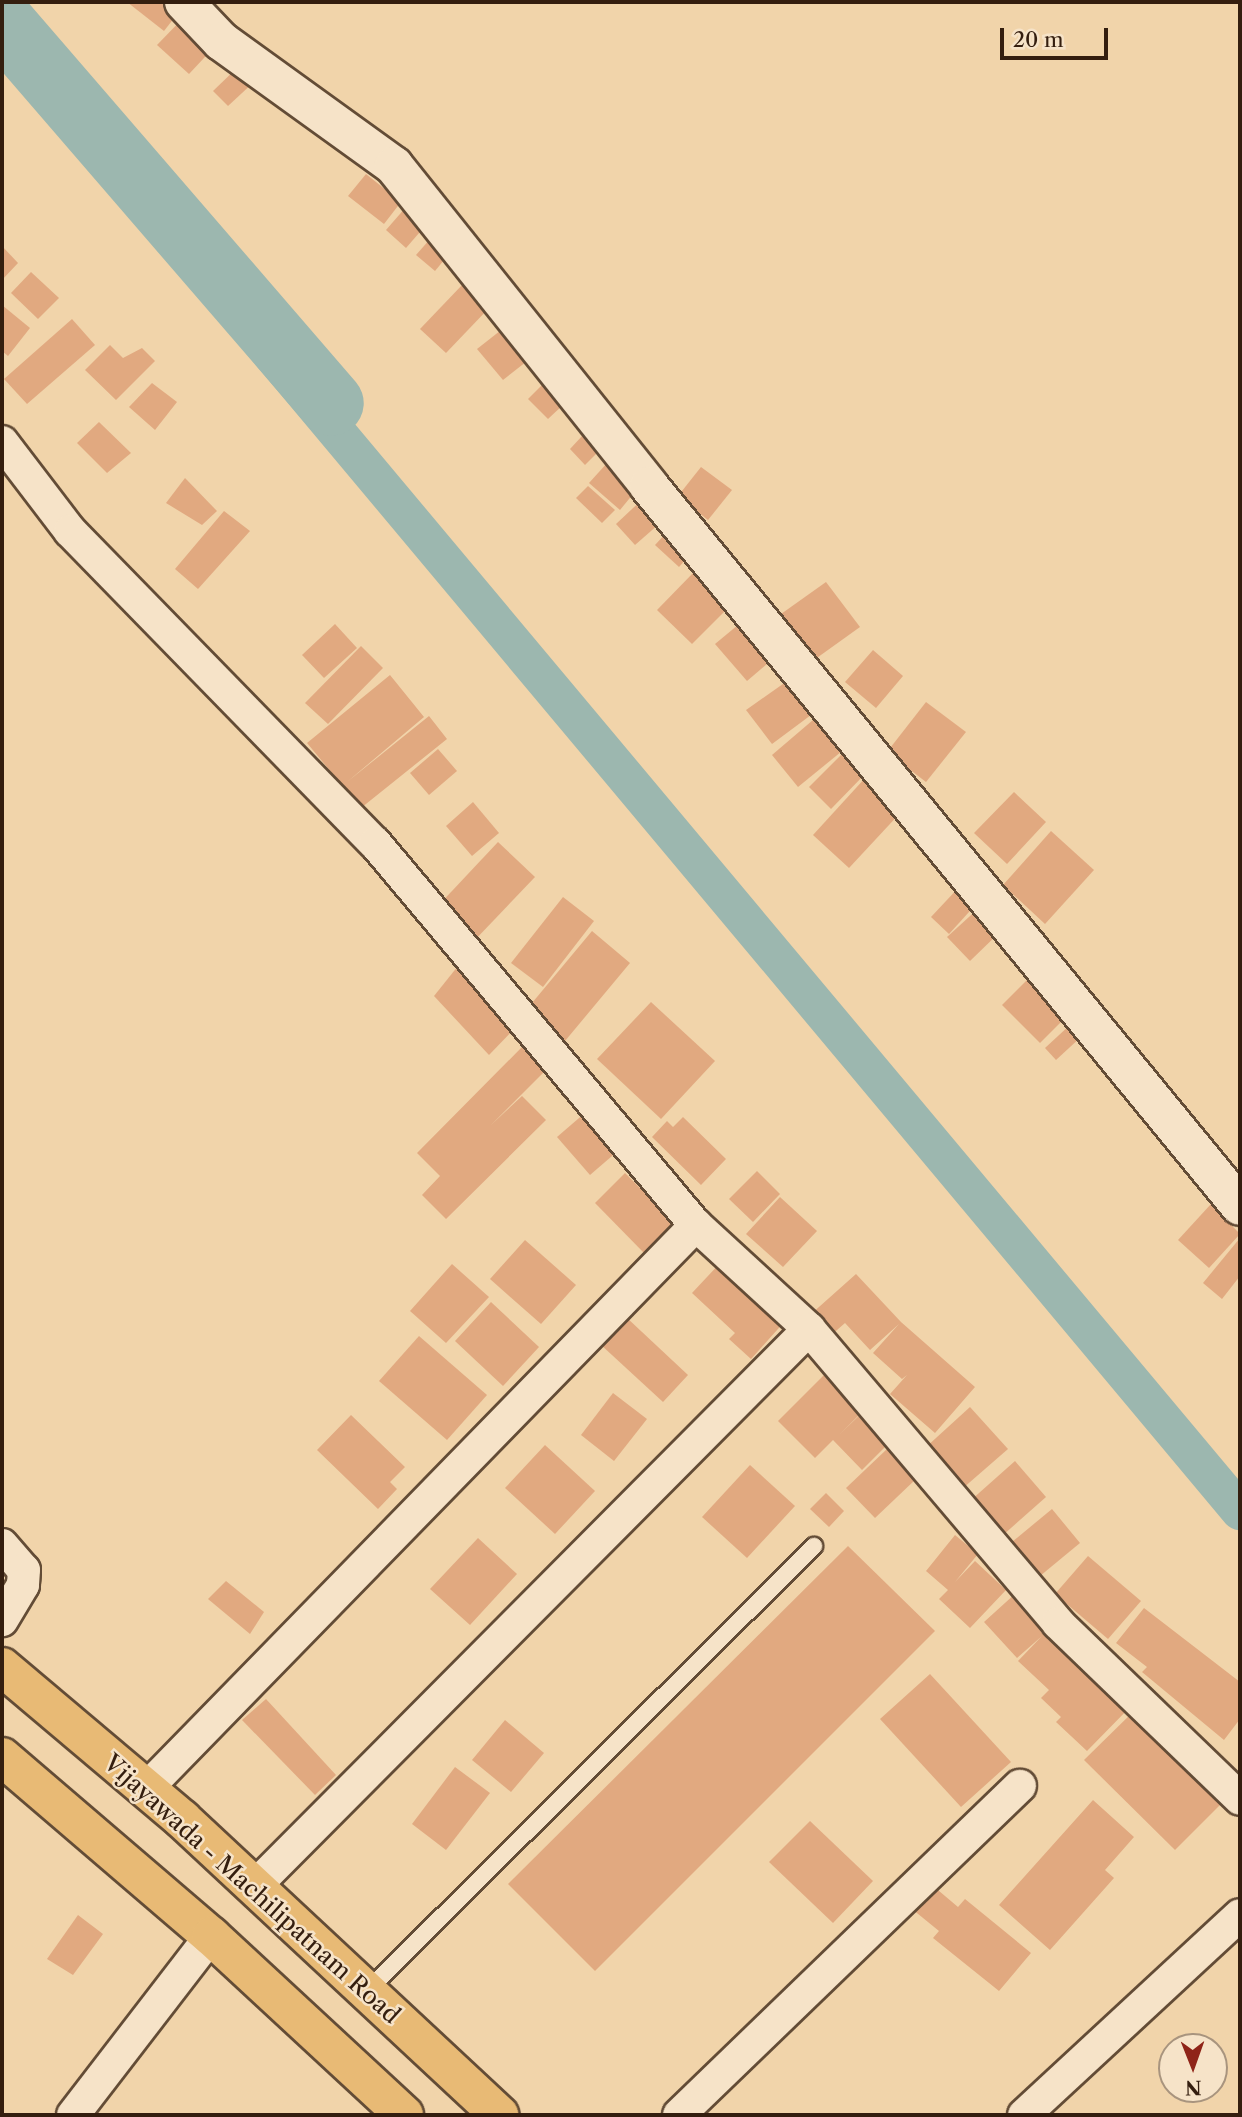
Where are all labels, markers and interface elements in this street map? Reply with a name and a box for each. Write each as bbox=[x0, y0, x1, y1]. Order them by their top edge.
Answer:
scale bar bbox=[1004, 14, 1112, 58]
text: 20 m bbox=[1013, 27, 1064, 52]
street label: Vijayawada - Machilipatnam Road bbox=[98, 1748, 406, 2030]
north arrow bbox=[1158, 2033, 1228, 2103]
text: N bbox=[1185, 2076, 1202, 2099]

